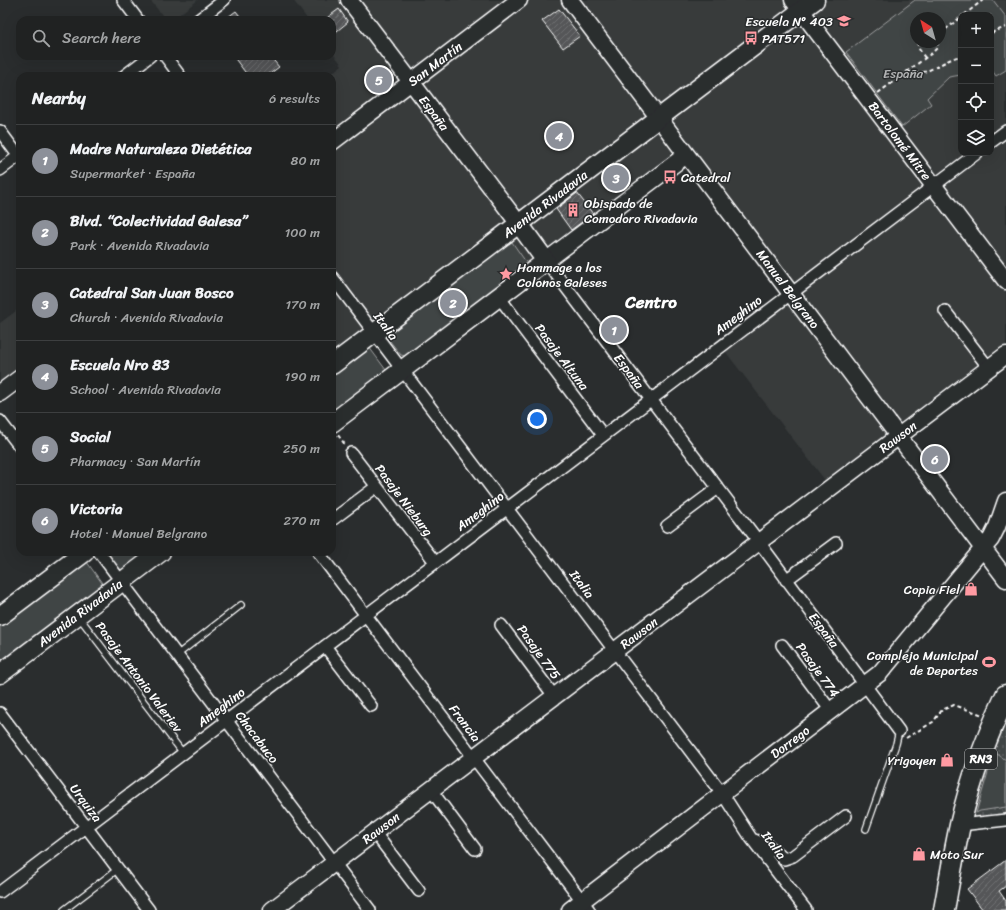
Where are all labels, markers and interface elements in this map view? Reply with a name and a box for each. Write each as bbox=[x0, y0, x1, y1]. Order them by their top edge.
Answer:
place label: Escuela Nº 403 bbox=[745, 10, 833, 33]
north arrow bbox=[910, 12, 946, 48]
map controls bbox=[958, 12, 994, 156]
button: + bbox=[958, 12, 994, 48]
school or university icon: Escuela Nº 403 bbox=[836, 13, 852, 29]
search box bbox=[16, 16, 336, 60]
text: Search here bbox=[62, 25, 141, 51]
icon: search bbox=[30, 27, 52, 49]
place label: PAT571 bbox=[762, 27, 806, 50]
bus stop icon: PAT571 bbox=[743, 30, 759, 46]
street label: San Martín bbox=[403, 36, 467, 92]
button: − bbox=[958, 48, 994, 84]
park label: España bbox=[883, 62, 924, 85]
pin: 5 bbox=[366, 65, 392, 95]
text: Nearby bbox=[32, 83, 86, 113]
button: locate bbox=[958, 84, 994, 120]
text: 6 results bbox=[269, 87, 320, 110]
street label: España bbox=[413, 90, 456, 136]
street label: Bartolomé Mitre bbox=[862, 96, 938, 186]
button: layers bbox=[958, 120, 994, 156]
pin: 4 bbox=[546, 121, 572, 151]
text: Madre Naturaleza Dietética bbox=[70, 136, 252, 162]
text: 1 bbox=[42, 149, 48, 172]
text: 80 m bbox=[291, 149, 320, 172]
text: Supermarket · España bbox=[70, 162, 195, 185]
pin: 3 bbox=[603, 163, 629, 193]
street label: Avenida Rivadavia bbox=[496, 164, 593, 245]
place label: Catedral bbox=[681, 166, 731, 189]
bus stop icon: Catedral bbox=[662, 169, 678, 185]
place label: Obispado de Comodoro Rivadavia bbox=[584, 192, 698, 230]
building icon: Obispado de Comodoro Rivadavia bbox=[565, 202, 581, 218]
text: Blvd. “Colectividad Galesa” bbox=[70, 208, 247, 234]
text: 2 bbox=[41, 221, 49, 244]
text: 100 m bbox=[285, 221, 320, 244]
text: Park · Avenida Rivadavia bbox=[70, 234, 209, 257]
street label: Manuel Belgrano bbox=[750, 244, 826, 334]
place label: Hommage a los Colonos Galeses bbox=[517, 256, 607, 294]
place icon: Hommage a los Colonos Galeses bbox=[498, 266, 514, 282]
text: Catedral San Juan Bosco bbox=[70, 280, 234, 306]
district label: Centro bbox=[624, 287, 677, 317]
pin: 2 bbox=[440, 288, 466, 318]
street label: Ameghino bbox=[708, 289, 768, 342]
text: 3 bbox=[41, 293, 49, 316]
text: 170 m bbox=[285, 293, 320, 316]
text: Church · Avenida Rivadavia bbox=[70, 306, 223, 329]
street label: Italia bbox=[367, 306, 405, 346]
pin: 1 bbox=[601, 315, 627, 345]
street label: Pasaje Altuna bbox=[529, 318, 595, 396]
street label: España bbox=[608, 348, 651, 394]
text: Escuela Nro 83 bbox=[70, 352, 170, 378]
text: 4 bbox=[41, 365, 49, 388]
text: 190 m bbox=[285, 365, 320, 388]
text: School · Avenida Rivadavia bbox=[70, 378, 221, 401]
your location bbox=[527, 409, 547, 429]
street label: Rawson bbox=[874, 415, 922, 459]
text: Social bbox=[70, 424, 110, 450]
text: 5 bbox=[41, 437, 49, 460]
text: 250 m bbox=[283, 437, 320, 460]
pin: 6 bbox=[922, 444, 948, 474]
text: Pharmacy · San Martín bbox=[70, 450, 200, 473]
street label: Pasaje Nieburg bbox=[369, 459, 439, 542]
street label: Ameghino bbox=[450, 485, 510, 538]
text: Victoria bbox=[70, 496, 123, 522]
text: 6 bbox=[41, 509, 49, 532]
text: 270 m bbox=[283, 509, 320, 532]
text: Hotel · Manuel Belgrano bbox=[70, 522, 207, 545]
street label: Italia bbox=[563, 564, 601, 604]
street label: Avenida Rivadavia bbox=[31, 573, 128, 654]
place label: Copia Fiel bbox=[904, 578, 960, 601]
shop icon: Copia Fiel bbox=[963, 581, 979, 597]
street label: España bbox=[803, 607, 846, 653]
street label: Rawson bbox=[615, 611, 663, 655]
street label: Pasaje Antonio Valeriev bbox=[89, 616, 189, 738]
street label: Pasaje 775 bbox=[511, 620, 567, 685]
street label: Pasaje 774 bbox=[790, 637, 846, 703]
place label: Complejo Municipal de Deportes bbox=[867, 644, 978, 682]
sports icon: Complejo Municipal de Deportes bbox=[981, 654, 997, 670]
street label: Ameghino bbox=[191, 681, 251, 734]
street label: Francia bbox=[443, 699, 487, 747]
street label: Chacabuco bbox=[229, 706, 285, 769]
street label: Dorrego bbox=[765, 719, 815, 765]
place label: Yrigoyen bbox=[888, 749, 936, 772]
road number: RN3 bbox=[965, 749, 997, 769]
shop icon: Yrigoyen bbox=[939, 752, 955, 768]
street label: Urquiza bbox=[64, 779, 109, 828]
street label: Rawson bbox=[357, 806, 405, 850]
street label: Italia bbox=[755, 825, 793, 865]
place label: Moto Sur bbox=[930, 843, 984, 866]
shop icon: Moto Sur bbox=[911, 846, 927, 862]

